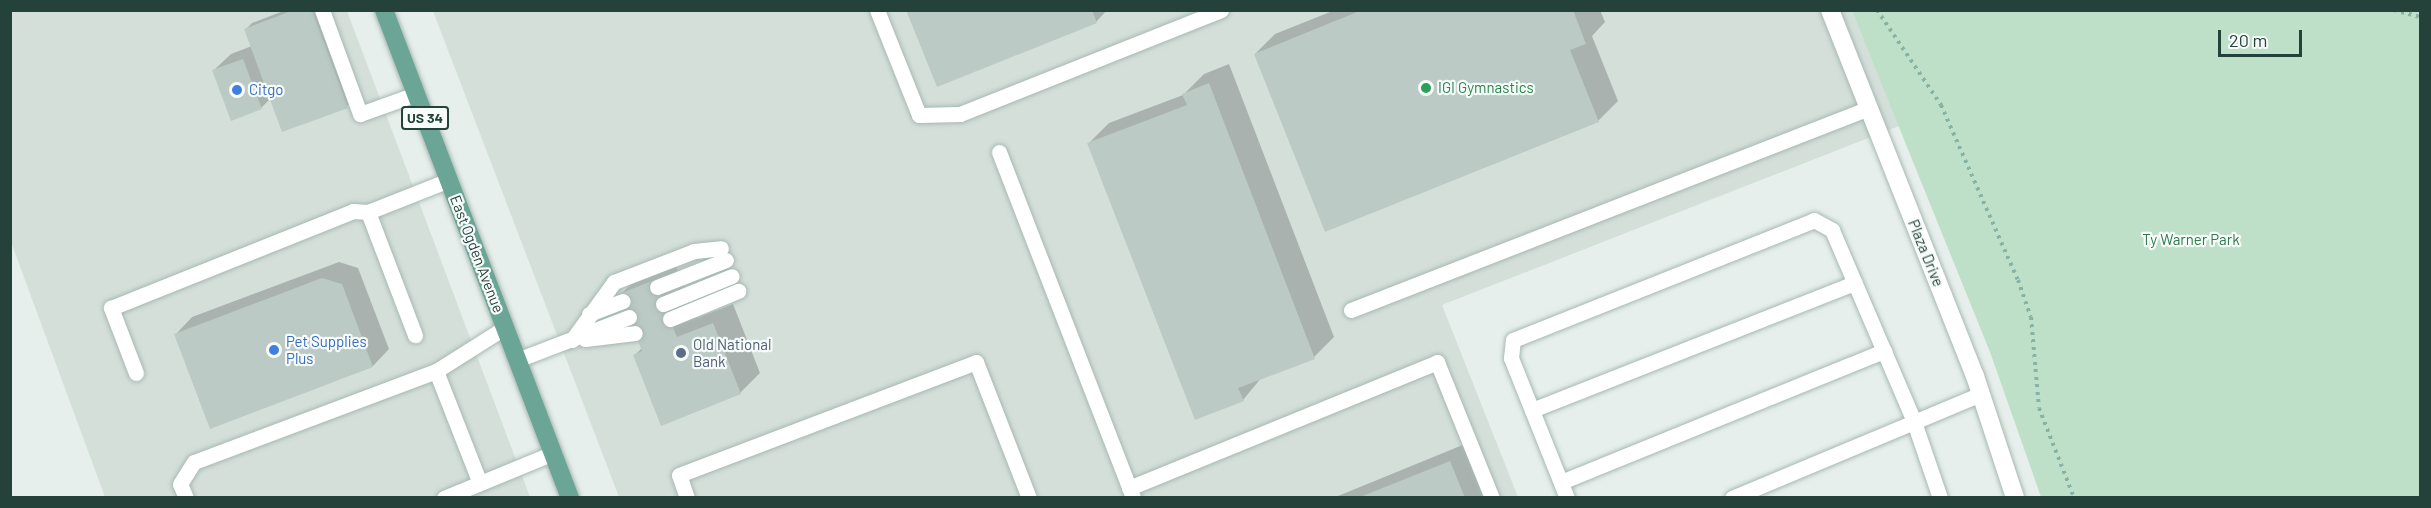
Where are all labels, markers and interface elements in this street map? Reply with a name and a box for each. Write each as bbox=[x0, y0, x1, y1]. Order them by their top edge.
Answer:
scale bar bbox=[2221, 18, 2305, 56]
text: 20 m bbox=[2229, 29, 2267, 51]
place label: IGI Gymnastics bbox=[1438, 79, 1534, 97]
place label: Citgo bbox=[249, 81, 283, 99]
marker: IGI Gymnastics bbox=[1419, 81, 1433, 95]
marker: Citgo bbox=[230, 83, 244, 97]
road number: US 34 bbox=[401, 107, 449, 129]
street label: East Ogden Avenue bbox=[446, 193, 508, 315]
street label: Plaza Drive bbox=[1904, 217, 1948, 289]
park label: Ty Warner Park bbox=[2142, 231, 2240, 249]
place label: Pet Supplies Plus bbox=[286, 332, 367, 367]
place label: Old National Bank bbox=[693, 335, 771, 370]
marker: Pet Supplies Plus bbox=[267, 343, 281, 357]
marker: Old National Bank bbox=[674, 346, 688, 360]

